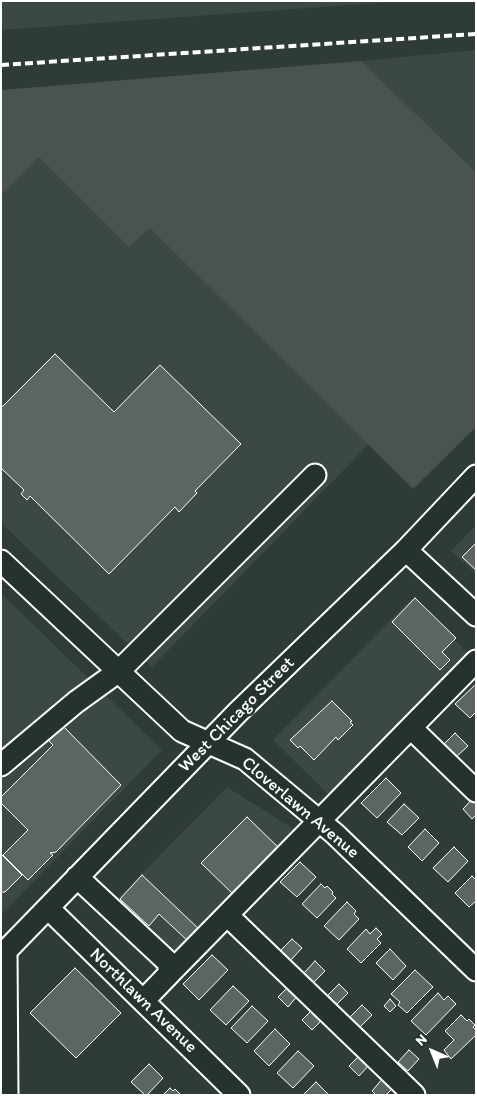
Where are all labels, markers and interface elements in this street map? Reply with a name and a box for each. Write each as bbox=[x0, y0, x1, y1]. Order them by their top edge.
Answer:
street label: West Chicago Street bbox=[175, 653, 299, 777]
street label: Cloverlawn Avenue bbox=[237, 752, 363, 864]
street label: Northlawn Avenue bbox=[85, 944, 201, 1058]
north arrow bbox=[407, 1026, 457, 1076]
text: N bbox=[412, 1030, 431, 1049]

